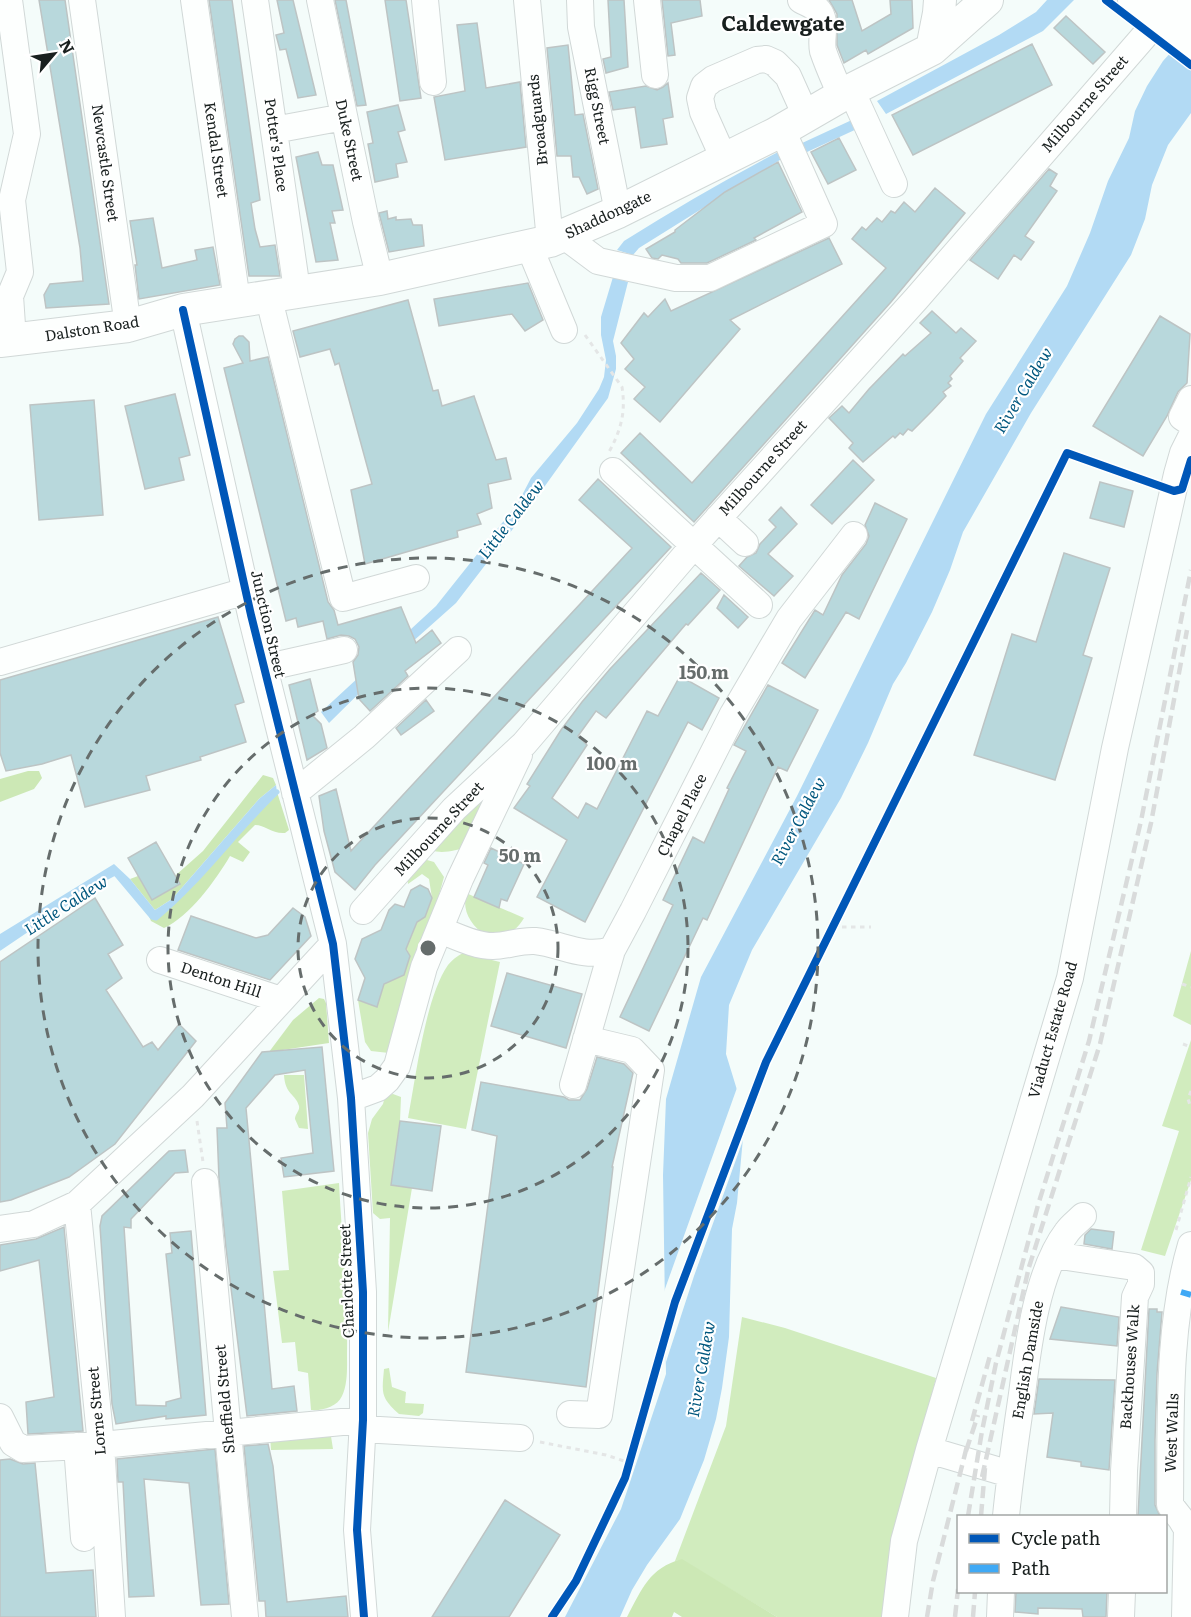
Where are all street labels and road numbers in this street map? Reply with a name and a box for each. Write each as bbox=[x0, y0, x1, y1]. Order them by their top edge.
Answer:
street label: Milbourne Street bbox=[1035, 49, 1133, 157]
street label: Rigg Street bbox=[580, 65, 617, 146]
street label: Broadguards bbox=[520, 73, 553, 167]
street label: Potter's Place bbox=[260, 96, 295, 193]
street label: Duke Street bbox=[331, 96, 370, 183]
street label: Kendal Street bbox=[199, 100, 236, 199]
street label: Newcastle Street bbox=[87, 102, 126, 223]
street label: Shaddongate bbox=[560, 183, 655, 244]
street label: Dalston Road bbox=[43, 309, 141, 346]
street label: Milbourne Street bbox=[712, 414, 812, 520]
street label: Junction Street bbox=[246, 567, 293, 680]
street label: Chapel Place bbox=[650, 769, 711, 860]
street label: Milbourne Street bbox=[388, 775, 488, 881]
street label: Denton Hill bbox=[178, 955, 265, 1002]
street label: Viaduct Estate Road bbox=[1021, 958, 1082, 1101]
street label: Charlotte Street bbox=[332, 1224, 359, 1339]
street label: English Damside bbox=[1005, 1299, 1048, 1421]
street label: Backhouses Walk bbox=[1113, 1303, 1144, 1430]
street label: Sheffield Street bbox=[207, 1344, 240, 1454]
street label: Lorne Street bbox=[80, 1366, 111, 1456]
street label: West Walls bbox=[1158, 1393, 1183, 1473]

